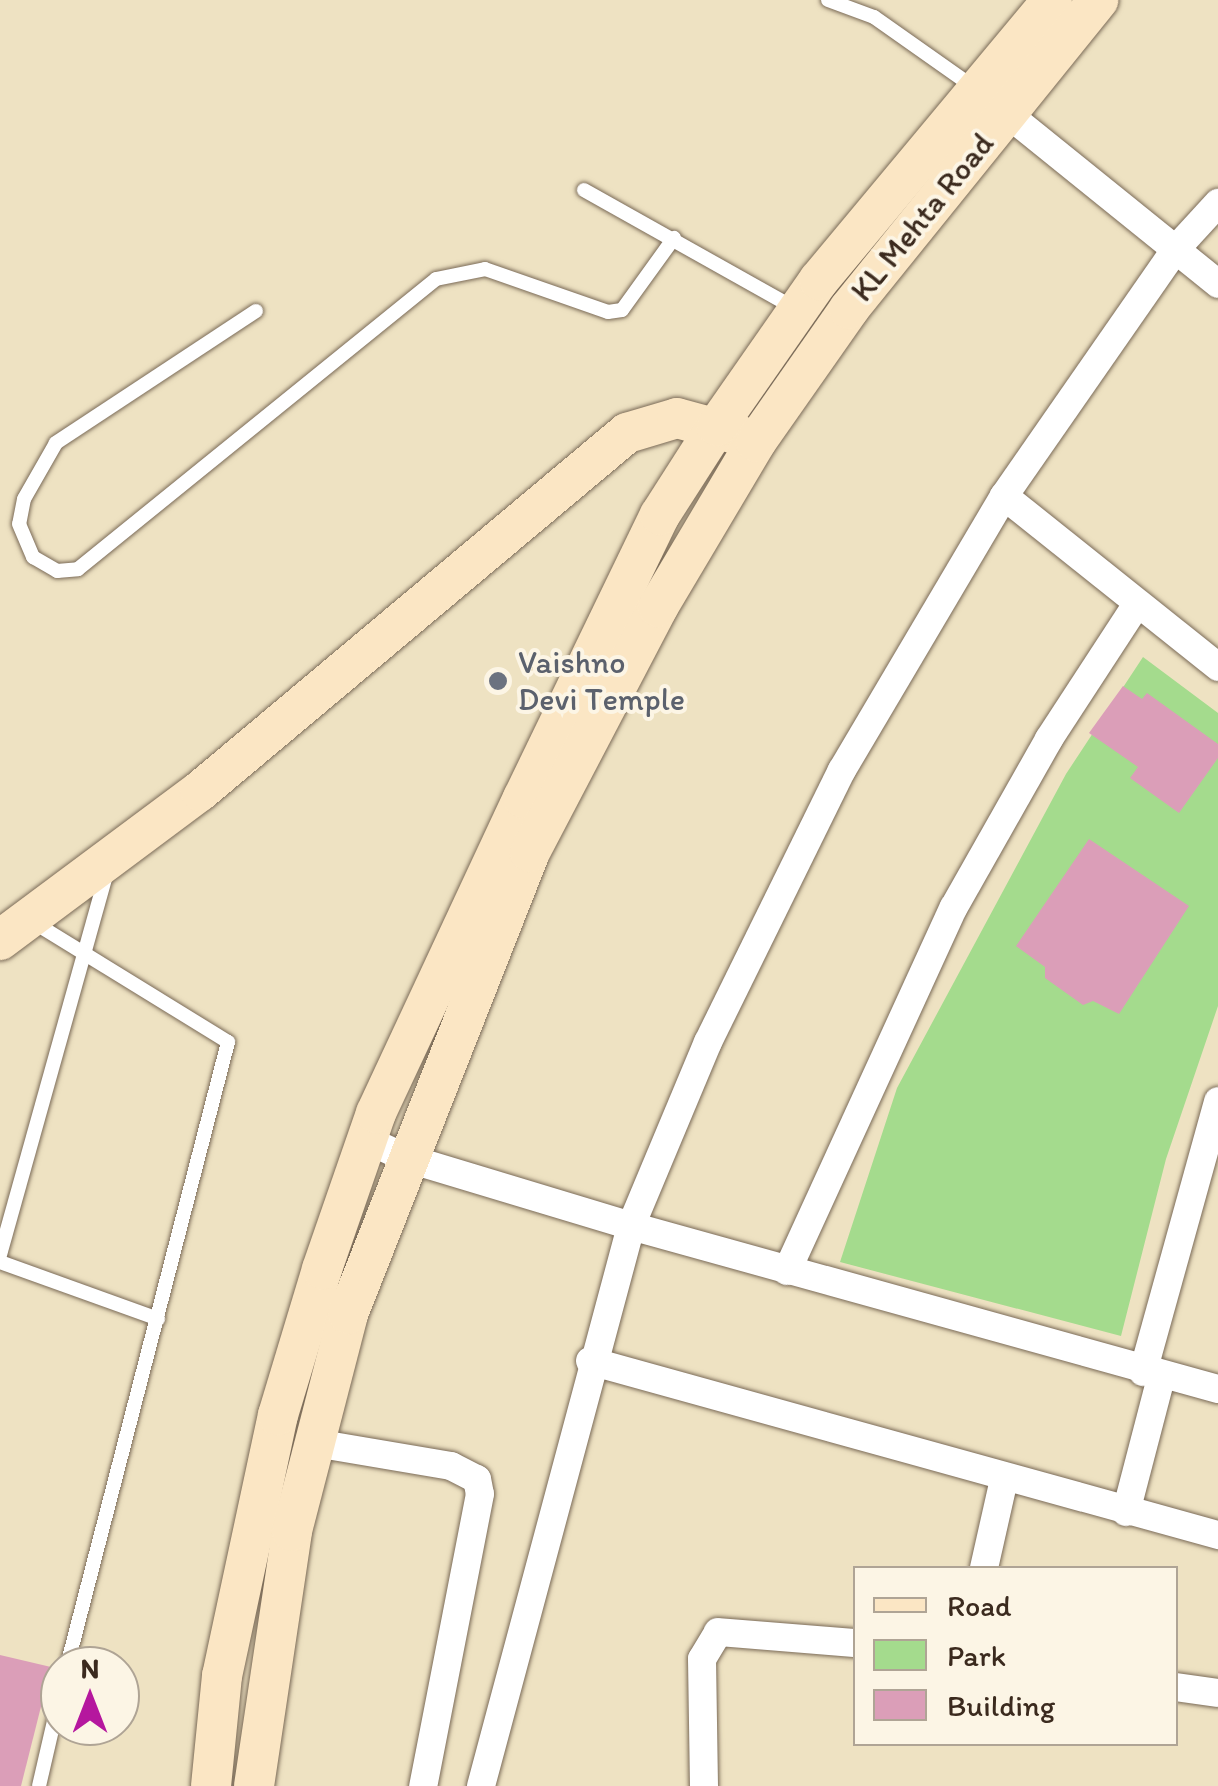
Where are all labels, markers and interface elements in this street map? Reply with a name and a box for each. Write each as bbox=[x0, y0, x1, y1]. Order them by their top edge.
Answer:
street label: KL Mehta Road bbox=[842, 125, 1002, 309]
place label: Vaishno Devi Temple bbox=[518, 644, 682, 719]
marker: Vaishno Devi Temple bbox=[487, 670, 509, 692]
legend bbox=[853, 1566, 1178, 1746]
text: Road bbox=[947, 1587, 1012, 1624]
text: Park bbox=[947, 1637, 1006, 1674]
north arrow bbox=[40, 1646, 140, 1746]
text: N bbox=[81, 1651, 99, 1685]
text: Building bbox=[947, 1687, 1055, 1724]

